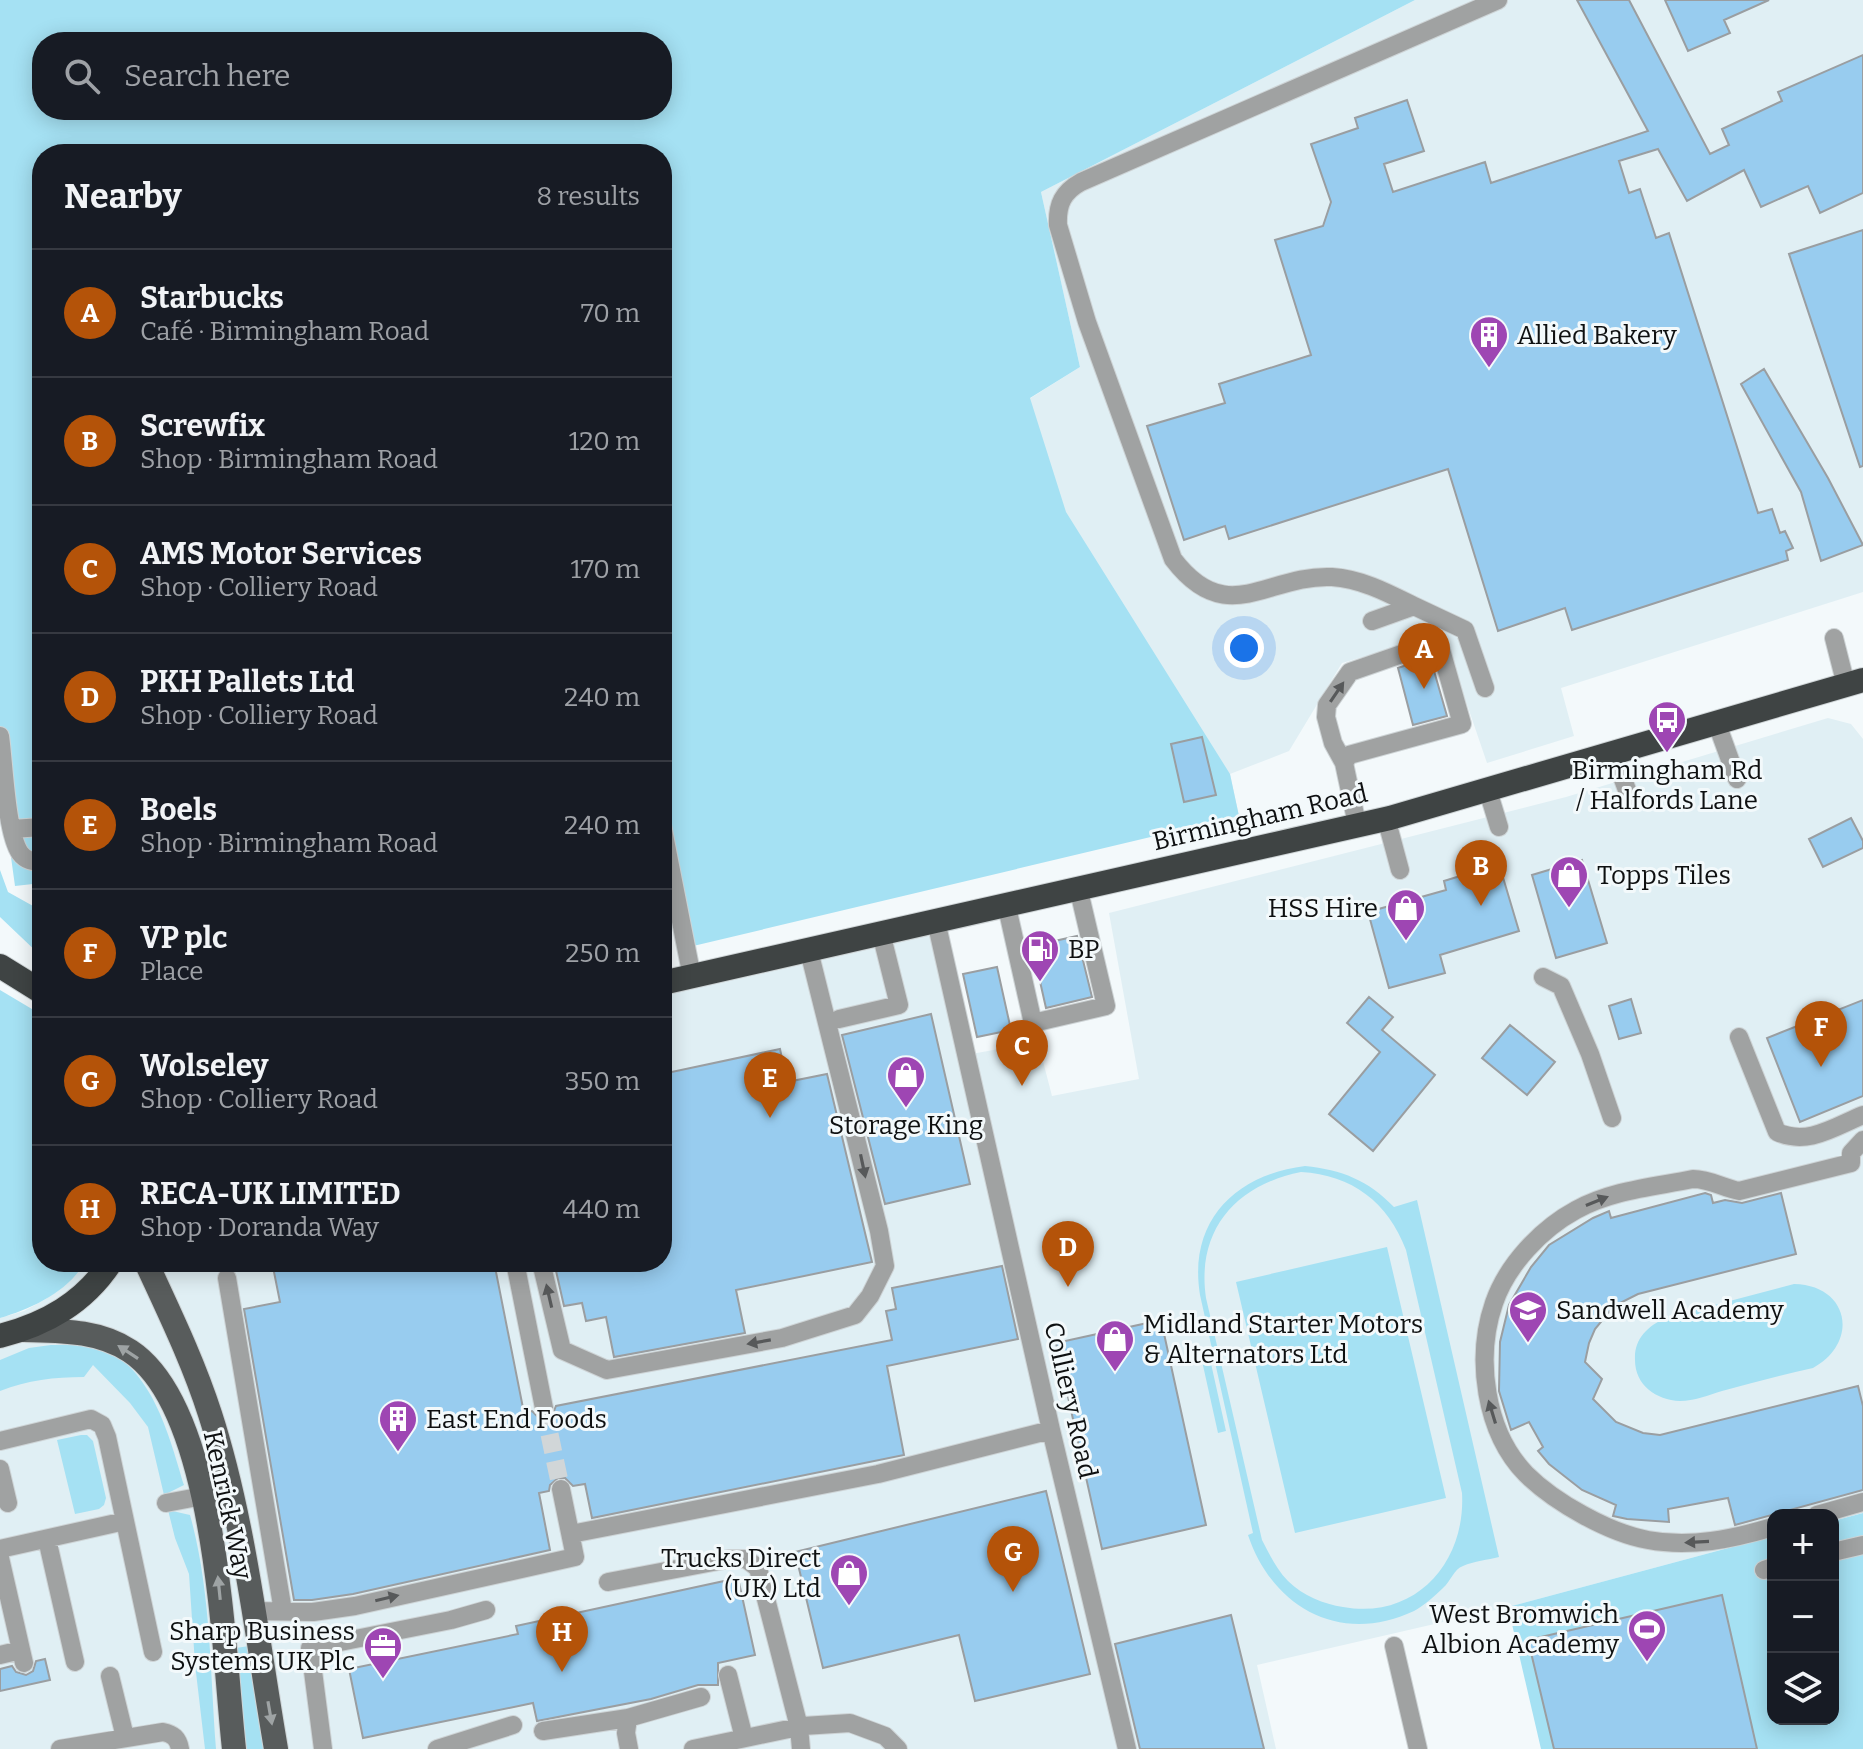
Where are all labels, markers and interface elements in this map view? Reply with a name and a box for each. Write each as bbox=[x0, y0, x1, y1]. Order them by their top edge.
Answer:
search box bbox=[32, 32, 672, 120]
icon: search bbox=[60, 54, 104, 98]
text: Search here bbox=[124, 58, 291, 94]
text: Nearby bbox=[64, 176, 182, 217]
text: 8 results bbox=[536, 181, 640, 212]
text: Starbucks bbox=[140, 280, 284, 316]
text: A bbox=[81, 298, 99, 329]
text: 70 m bbox=[581, 298, 640, 329]
building icon: Allied Bakery bbox=[1468, 314, 1510, 369]
text: Café · Birmingham Road bbox=[140, 316, 429, 347]
place label: Allied Bakery bbox=[1517, 320, 1677, 351]
text: Screwfix bbox=[140, 408, 265, 444]
text: B bbox=[82, 426, 98, 457]
text: 120 m bbox=[569, 426, 640, 457]
text: Shop · Birmingham Road bbox=[140, 444, 438, 475]
text: AMS Motor Services bbox=[140, 536, 422, 572]
text: C bbox=[82, 554, 98, 585]
text: 170 m bbox=[570, 554, 640, 585]
text: Shop · Colliery Road bbox=[140, 572, 378, 603]
pin: A bbox=[1398, 623, 1450, 689]
your location bbox=[1224, 628, 1264, 668]
text: PKH Pallets Ltd bbox=[140, 664, 354, 700]
one-way arrow bbox=[1329, 681, 1344, 702]
text: D bbox=[81, 682, 99, 713]
text: 240 m bbox=[564, 682, 640, 713]
bus stop icon: Birmingham Rd / Halfords Lane bbox=[1646, 699, 1688, 754]
text: Shop · Colliery Road bbox=[140, 700, 378, 731]
place label: Birmingham Rd / Halfords Lane bbox=[1572, 755, 1762, 816]
street label: Birmingham Road bbox=[1150, 778, 1371, 857]
text: Boels bbox=[140, 792, 217, 828]
text: E bbox=[82, 810, 98, 841]
text: 240 m bbox=[564, 810, 640, 841]
text: Shop · Birmingham Road bbox=[140, 828, 438, 859]
pin: B bbox=[1455, 840, 1507, 906]
shop icon: Topps Tiles bbox=[1548, 854, 1590, 909]
place label: Topps Tiles bbox=[1597, 860, 1731, 891]
shop icon: HSS Hire bbox=[1385, 887, 1427, 942]
place label: HSS Hire bbox=[1268, 893, 1378, 924]
text: VP plc bbox=[140, 920, 228, 956]
fuel station icon: BP bbox=[1019, 928, 1061, 983]
place label: BP bbox=[1068, 934, 1100, 965]
text: F bbox=[83, 938, 97, 969]
text: 250 m bbox=[565, 938, 640, 969]
text: Place bbox=[140, 956, 204, 987]
pin: F bbox=[1795, 1001, 1847, 1067]
pin: C bbox=[996, 1020, 1048, 1086]
text: Wolseley bbox=[140, 1048, 268, 1084]
pin: E bbox=[744, 1052, 796, 1118]
shop icon: Storage King bbox=[885, 1054, 927, 1109]
text: G bbox=[81, 1066, 99, 1097]
text: 350 m bbox=[565, 1066, 640, 1097]
text: Shop · Colliery Road bbox=[140, 1084, 378, 1115]
place label: Storage King bbox=[829, 1110, 983, 1141]
one-way arrow bbox=[857, 1153, 870, 1178]
text: RECA-UK LIMITED bbox=[140, 1176, 401, 1212]
text: H bbox=[80, 1194, 100, 1225]
text: 440 m bbox=[563, 1194, 640, 1225]
one-way arrow bbox=[1585, 1194, 1609, 1207]
text: Shop · Doranda Way bbox=[140, 1212, 379, 1243]
pin: D bbox=[1042, 1221, 1094, 1287]
one-way arrow bbox=[542, 1283, 555, 1308]
school or university icon: Sandwell Academy bbox=[1507, 1289, 1549, 1344]
place label: Sandwell Academy bbox=[1556, 1295, 1784, 1326]
place label: Midland Starter Motors & Alternators Ltd bbox=[1143, 1309, 1423, 1370]
shop icon: Midland Starter Motors & Alternators Ltd bbox=[1094, 1318, 1136, 1373]
street label: Colliery Road bbox=[1037, 1319, 1104, 1481]
one-way arrow bbox=[747, 1337, 772, 1349]
one-way arrow bbox=[118, 1345, 139, 1360]
building icon: East End Foods bbox=[377, 1398, 419, 1453]
one-way arrow bbox=[1485, 1400, 1498, 1424]
place label: East End Foods bbox=[426, 1404, 607, 1435]
street label: Kenrick Way bbox=[197, 1428, 258, 1583]
map controls bbox=[1767, 1509, 1839, 1725]
button: + bbox=[1767, 1509, 1839, 1581]
pin: G bbox=[987, 1526, 1039, 1592]
one-way arrow bbox=[1684, 1536, 1709, 1549]
place label: Trucks Direct (UK) Ltd bbox=[661, 1543, 822, 1604]
shop icon: Trucks Direct (UK) Ltd bbox=[828, 1552, 870, 1607]
one-way arrow bbox=[212, 1575, 225, 1600]
button: − bbox=[1767, 1581, 1839, 1653]
one-way arrow bbox=[375, 1591, 400, 1604]
place label: West Bromwich Albion Academy bbox=[1422, 1599, 1619, 1660]
pin: H bbox=[536, 1606, 588, 1672]
sports icon: West Bromwich Albion Academy bbox=[1626, 1608, 1668, 1663]
place label: Sharp Business Systems UK Plc bbox=[169, 1616, 355, 1677]
office icon: Sharp Business Systems UK Plc bbox=[362, 1625, 404, 1680]
button: layers bbox=[1767, 1653, 1839, 1725]
one-way arrow bbox=[264, 1701, 277, 1726]

